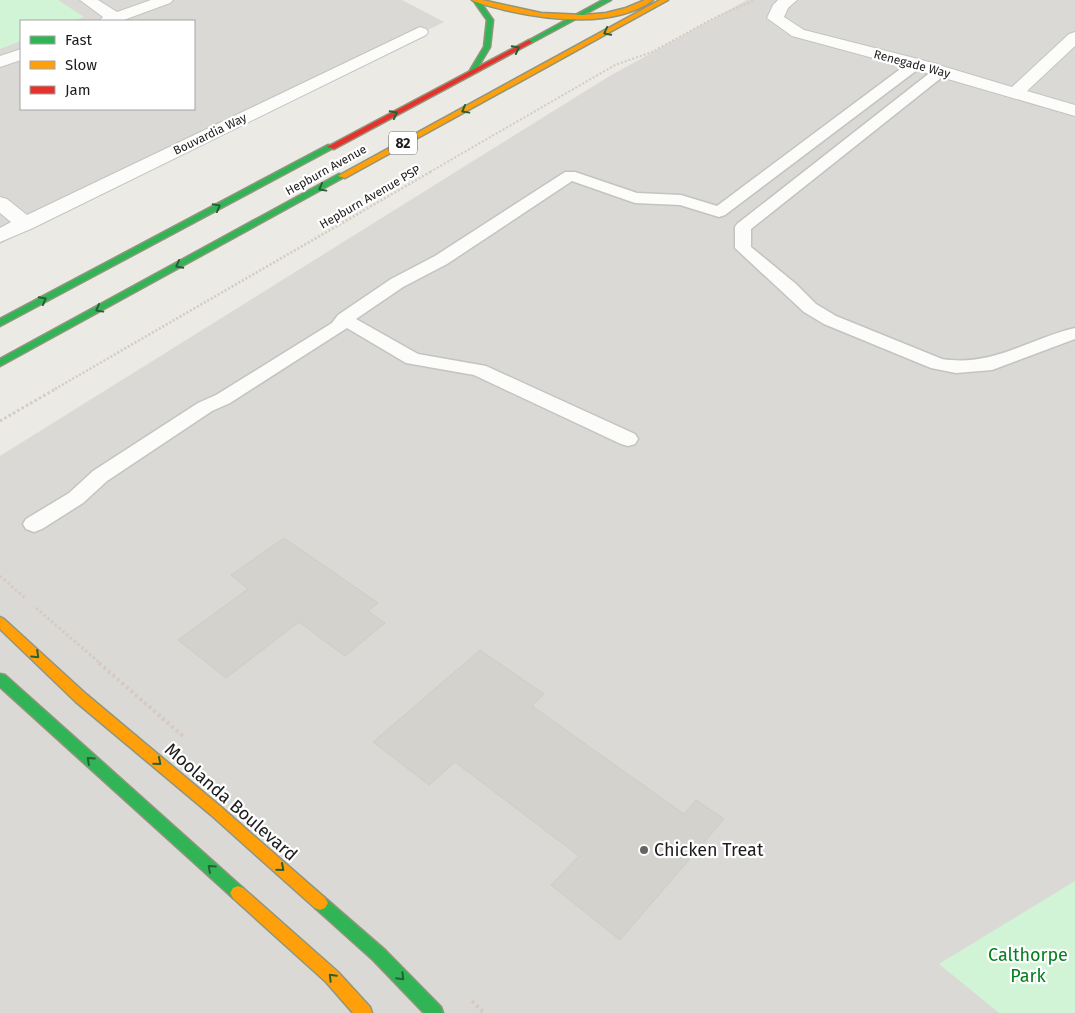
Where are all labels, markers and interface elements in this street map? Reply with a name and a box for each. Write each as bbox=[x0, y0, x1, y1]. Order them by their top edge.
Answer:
legend bbox=[20, 20, 195, 110]
one-way arrow bbox=[603, 25, 612, 35]
text: Fast bbox=[65, 31, 92, 49]
one-way arrow bbox=[510, 45, 519, 55]
street label: Renegade Way bbox=[872, 47, 952, 81]
text: Slow bbox=[65, 56, 97, 74]
text: Jam bbox=[65, 81, 91, 99]
one-way arrow bbox=[461, 103, 470, 113]
street label: Bouvardia Way bbox=[171, 110, 249, 158]
one-way arrow bbox=[389, 110, 398, 120]
road number: 82 bbox=[389, 132, 417, 154]
street label: Hepburn Avenue bbox=[283, 142, 369, 198]
street label: Hepburn Avenue PSP bbox=[317, 162, 423, 232]
one-way arrow bbox=[318, 181, 327, 191]
one-way arrow bbox=[212, 203, 221, 213]
one-way arrow bbox=[176, 259, 185, 269]
one-way arrow bbox=[38, 296, 47, 306]
one-way arrow bbox=[95, 303, 104, 313]
one-way arrow bbox=[30, 649, 39, 658]
street label: Moolanda Boulevard bbox=[160, 739, 302, 865]
one-way arrow bbox=[86, 756, 95, 765]
one-way arrow bbox=[152, 756, 161, 765]
place label: Chicken Treat bbox=[654, 839, 764, 861]
marker: Chicken Treat bbox=[638, 844, 650, 856]
one-way arrow bbox=[276, 862, 285, 871]
one-way arrow bbox=[207, 865, 216, 874]
park label: Calthorpe Park bbox=[988, 944, 1068, 987]
one-way arrow bbox=[395, 972, 404, 981]
one-way arrow bbox=[328, 973, 337, 982]

